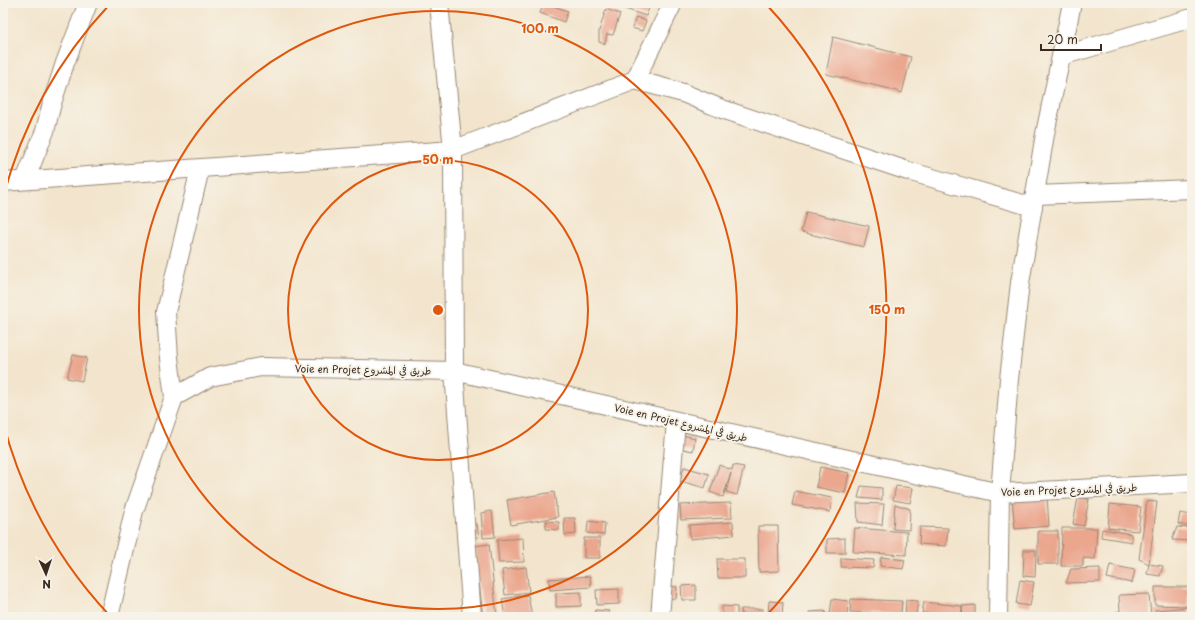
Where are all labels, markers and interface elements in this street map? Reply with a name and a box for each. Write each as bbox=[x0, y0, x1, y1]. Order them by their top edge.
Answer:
text: 100 m bbox=[521, 19, 559, 37]
scale bar bbox=[1041, 26, 1101, 52]
text: 20 m bbox=[1047, 30, 1078, 48]
text: 50 m bbox=[422, 150, 454, 168]
text: 150 m bbox=[869, 300, 905, 318]
centre of rings bbox=[431, 303, 445, 317]
street label: Voie en Projet طريق في المشروع bbox=[295, 360, 431, 379]
street label: Voie en Projet طريق في المشروع bbox=[613, 399, 749, 446]
street label: Voie en Projet طريق في المشروع bbox=[1001, 479, 1137, 500]
north arrow bbox=[26, 554, 66, 594]
text: N bbox=[41, 576, 51, 593]

